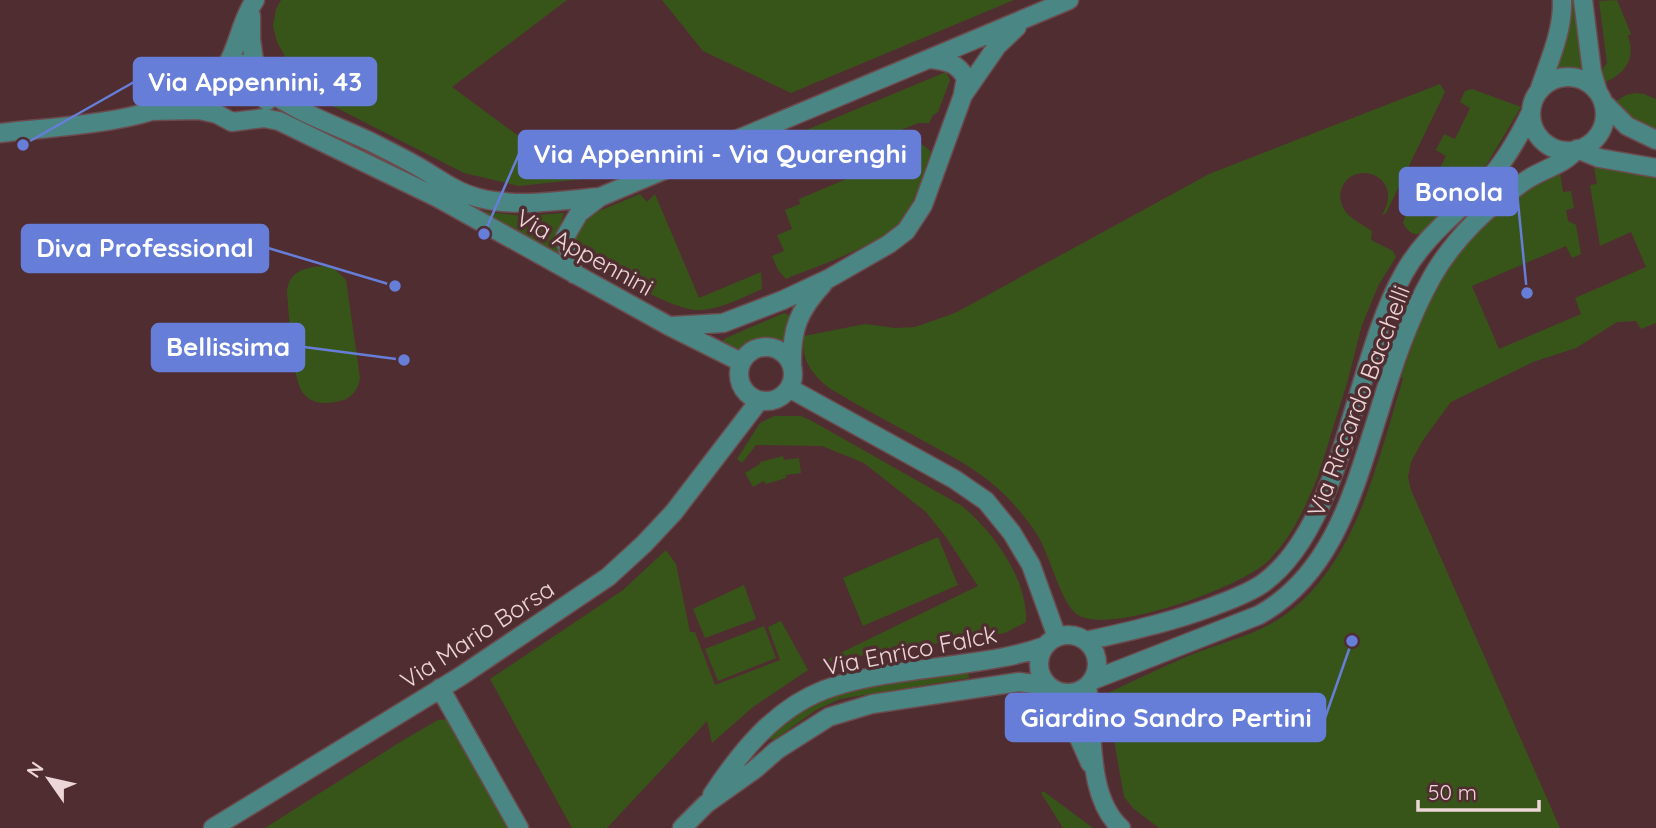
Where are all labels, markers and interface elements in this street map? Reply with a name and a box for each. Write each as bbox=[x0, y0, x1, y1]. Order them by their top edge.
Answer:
callout: Via Appennini, 43 bbox=[134, 58, 376, 105]
text: Via Appennini, 43 bbox=[148, 65, 362, 98]
callout: Via Appennini - Via Quarenghi bbox=[519, 131, 920, 178]
text: Via Appennini - Via Quarenghi bbox=[533, 137, 907, 170]
callout: Bonola bbox=[1400, 168, 1517, 215]
text: Bonola bbox=[1415, 175, 1503, 208]
street label: Via Appennini bbox=[511, 202, 659, 302]
callout: Diva Professional bbox=[22, 225, 268, 272]
text: Diva Professional bbox=[36, 231, 254, 264]
street label: Via Riccardo Bacchelli bbox=[1300, 281, 1416, 521]
callout: Bellissima bbox=[152, 324, 304, 371]
text: Bellissima bbox=[166, 330, 290, 363]
street label: Via Mario Borsa bbox=[394, 573, 560, 695]
street label: Via Enrico Falck bbox=[821, 619, 999, 681]
callout: Giardino Sandro Pertini bbox=[1006, 694, 1325, 741]
text: Giardino Sandro Pertini bbox=[1020, 701, 1312, 734]
north arrow bbox=[14, 744, 84, 814]
text: N bbox=[21, 757, 49, 782]
scale bar bbox=[1418, 768, 1539, 812]
text: 50 m bbox=[1428, 779, 1477, 805]

